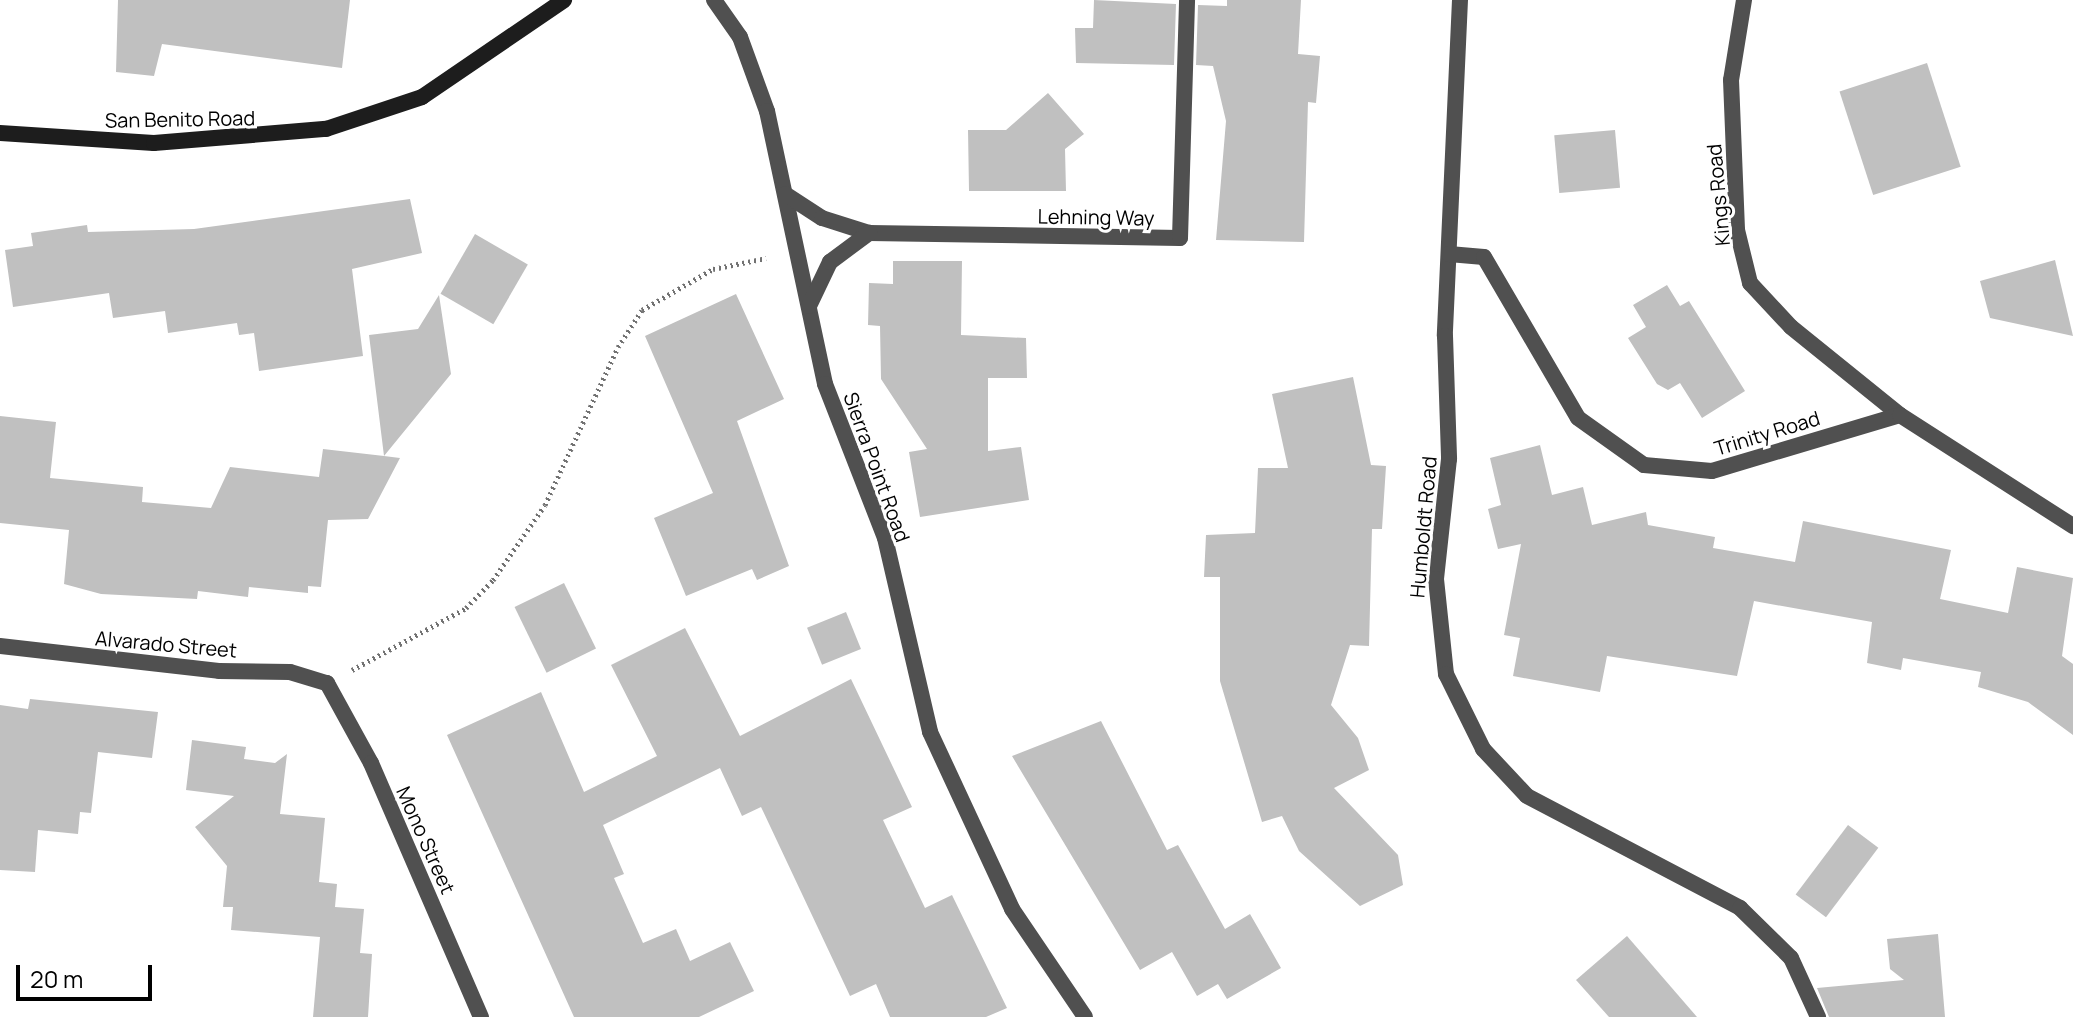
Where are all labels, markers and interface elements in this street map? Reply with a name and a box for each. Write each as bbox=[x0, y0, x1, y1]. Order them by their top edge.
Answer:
street label: San Benito Road bbox=[105, 106, 255, 132]
street label: Kings Road bbox=[1702, 143, 1734, 247]
street label: Lehning Way bbox=[1037, 204, 1155, 230]
street label: Sierra Point Road bbox=[839, 389, 915, 545]
street label: Trinity Road bbox=[1711, 406, 1823, 460]
street label: Humboldt Road bbox=[1405, 455, 1441, 599]
street label: Alvarado Street bbox=[94, 626, 238, 662]
street label: Mono Street bbox=[392, 783, 460, 897]
scale bar bbox=[20, 949, 156, 999]
text: 20 m bbox=[30, 962, 83, 995]

